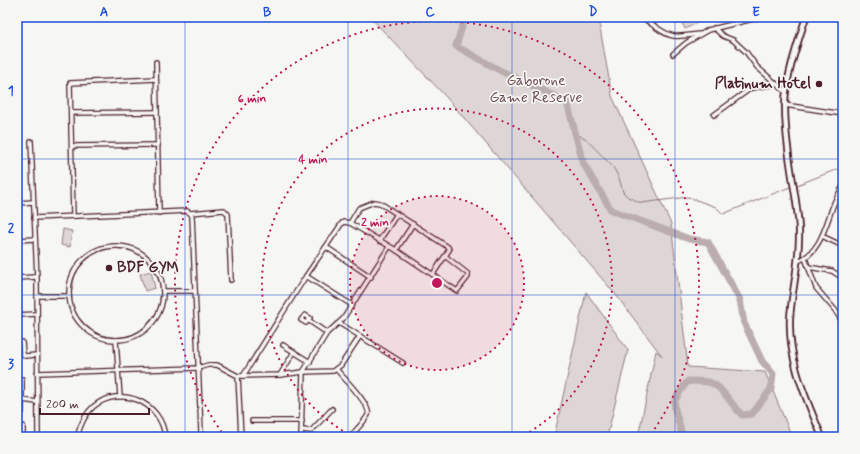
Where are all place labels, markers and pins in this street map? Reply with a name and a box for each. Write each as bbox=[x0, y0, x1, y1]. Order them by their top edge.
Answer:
place label: Platinum Hotel bbox=[715, 74, 811, 94]
marker: Platinum Hotel bbox=[814, 79, 824, 89]
place label: BDF GYM bbox=[117, 258, 179, 278]
marker: BDF GYM bbox=[104, 263, 114, 273]
centre of rings bbox=[430, 276, 444, 290]

